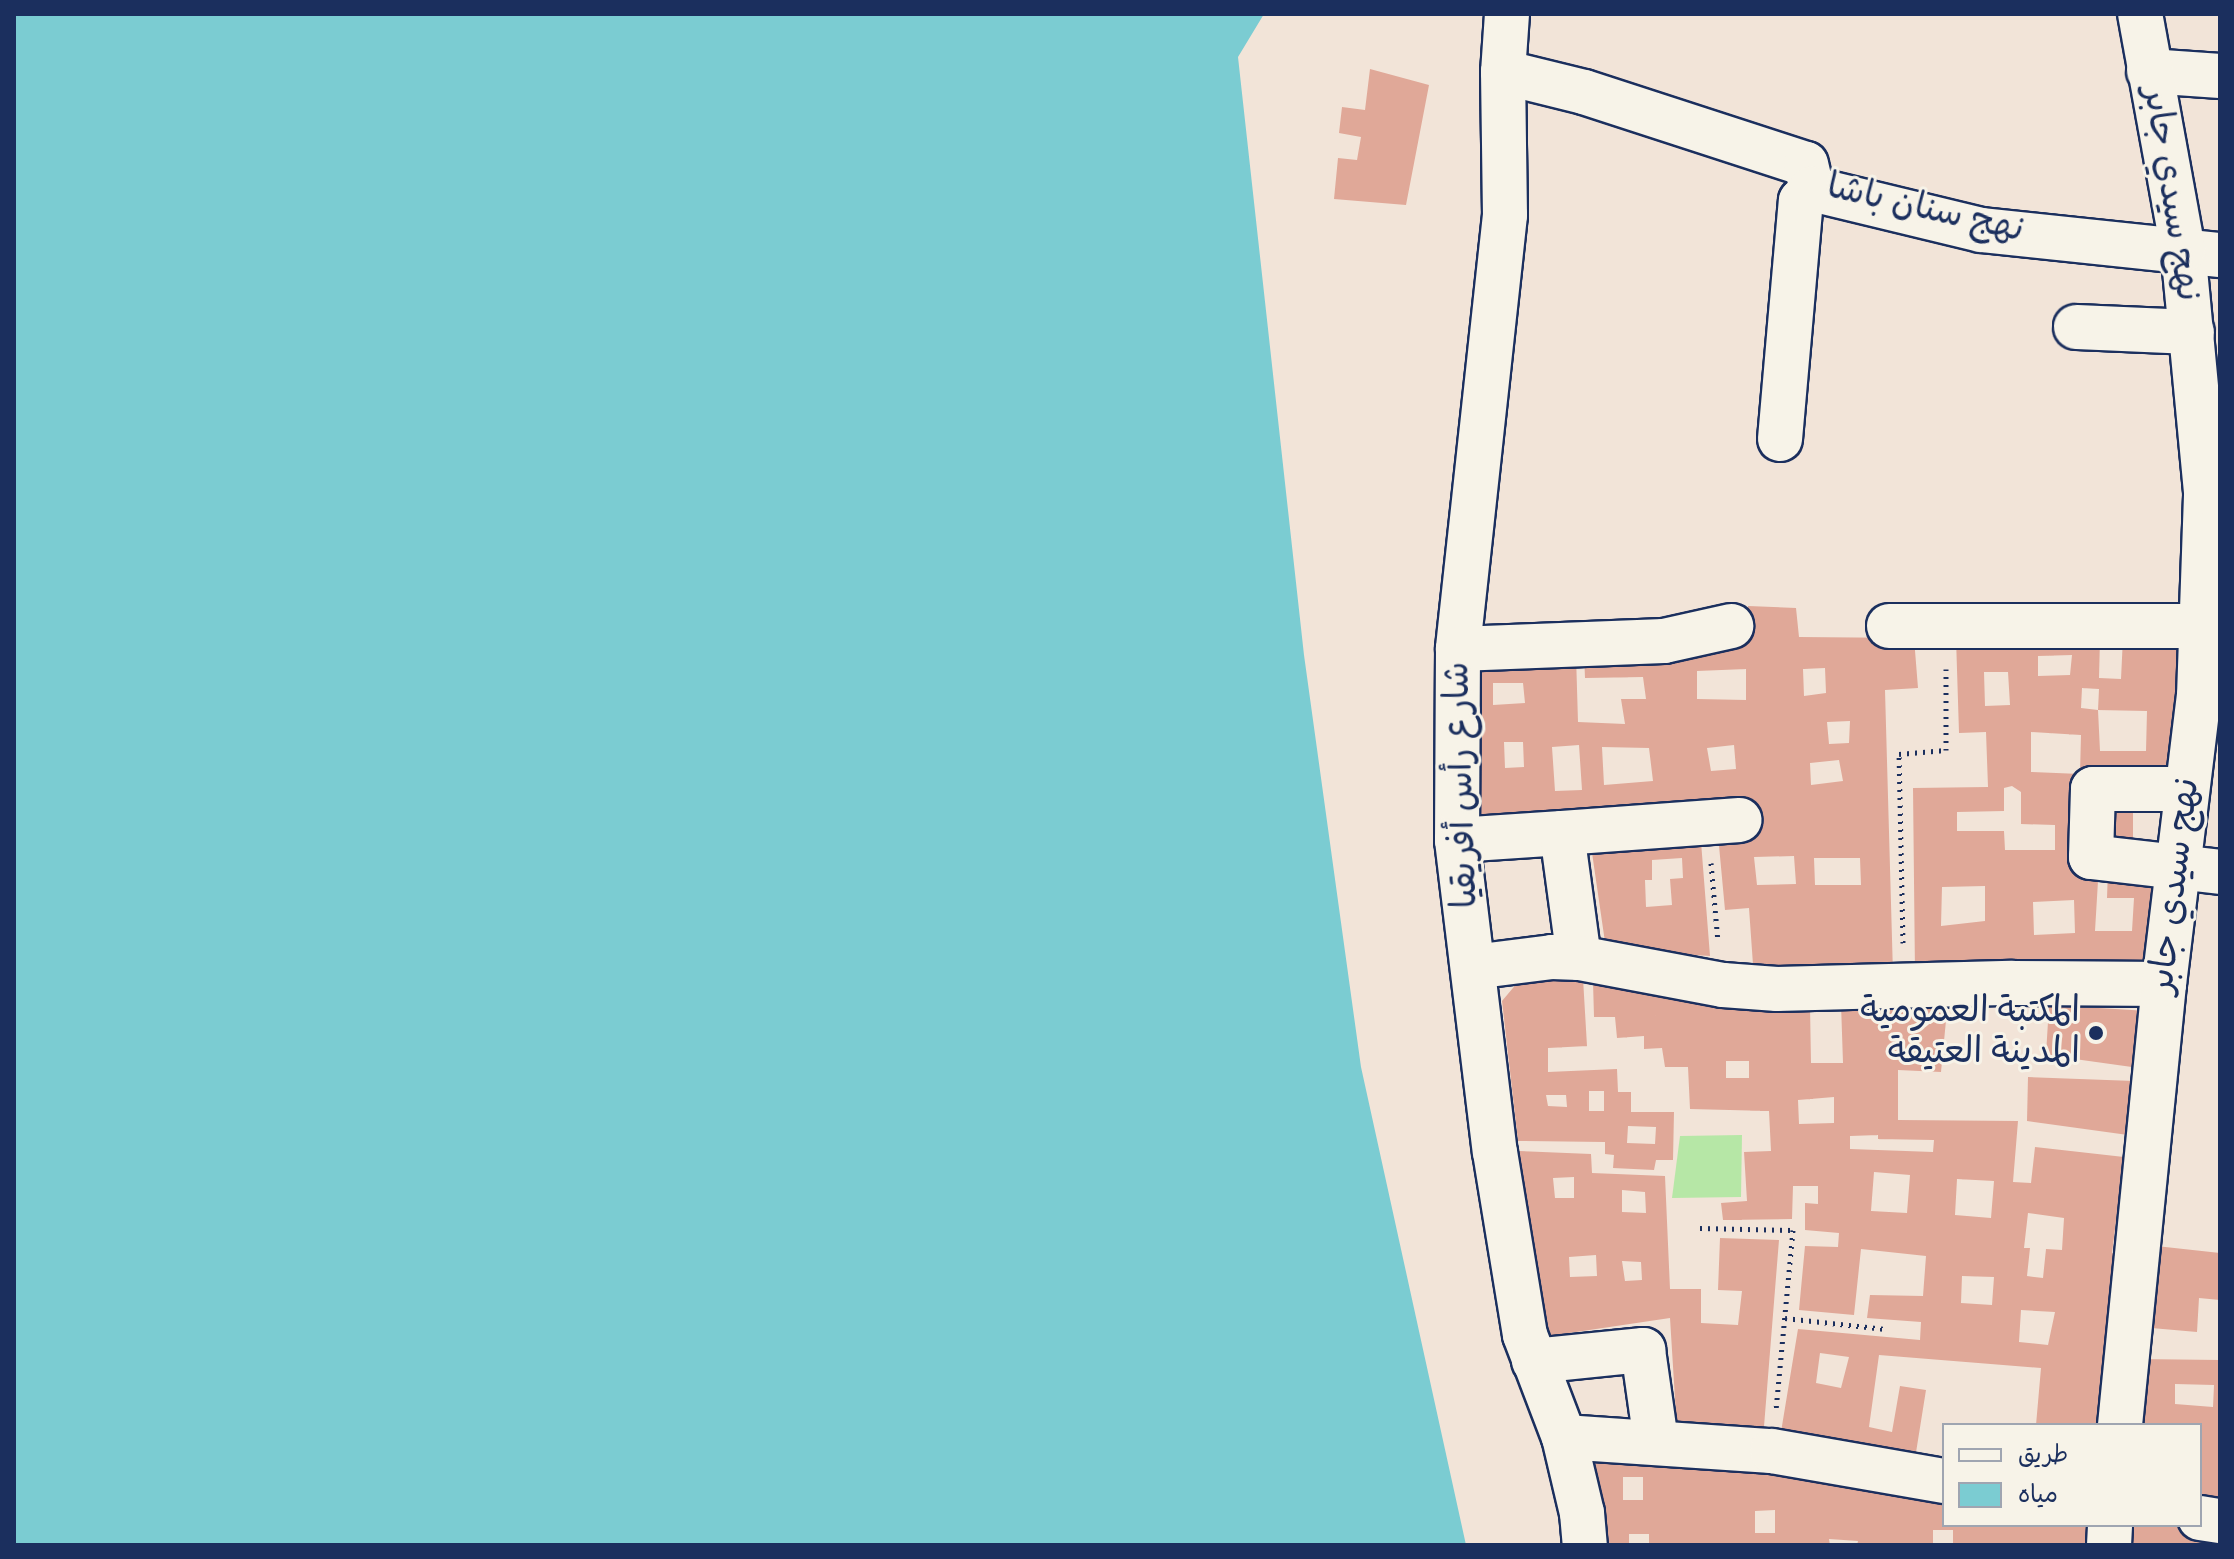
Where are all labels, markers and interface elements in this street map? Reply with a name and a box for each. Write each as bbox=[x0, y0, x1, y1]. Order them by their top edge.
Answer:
street label: نهج سيدي جابر bbox=[2132, 83, 2208, 305]
street label: نهج سنان باشا bbox=[1822, 166, 2028, 254]
street label: شارع رأس أفريقيا bbox=[1437, 661, 1489, 909]
street label: نهج سيدي جابر bbox=[2141, 776, 2211, 996]
place label: المكتبة العمومية المدينة العتيقة bbox=[1860, 990, 2080, 1075]
marker: المكتبة العمومية المدينة العتيقة bbox=[2087, 1024, 2105, 1042]
legend bbox=[1942, 1423, 2202, 1527]
text: طريق bbox=[2018, 1439, 2068, 1474]
text: مياه bbox=[2018, 1479, 2058, 1514]

